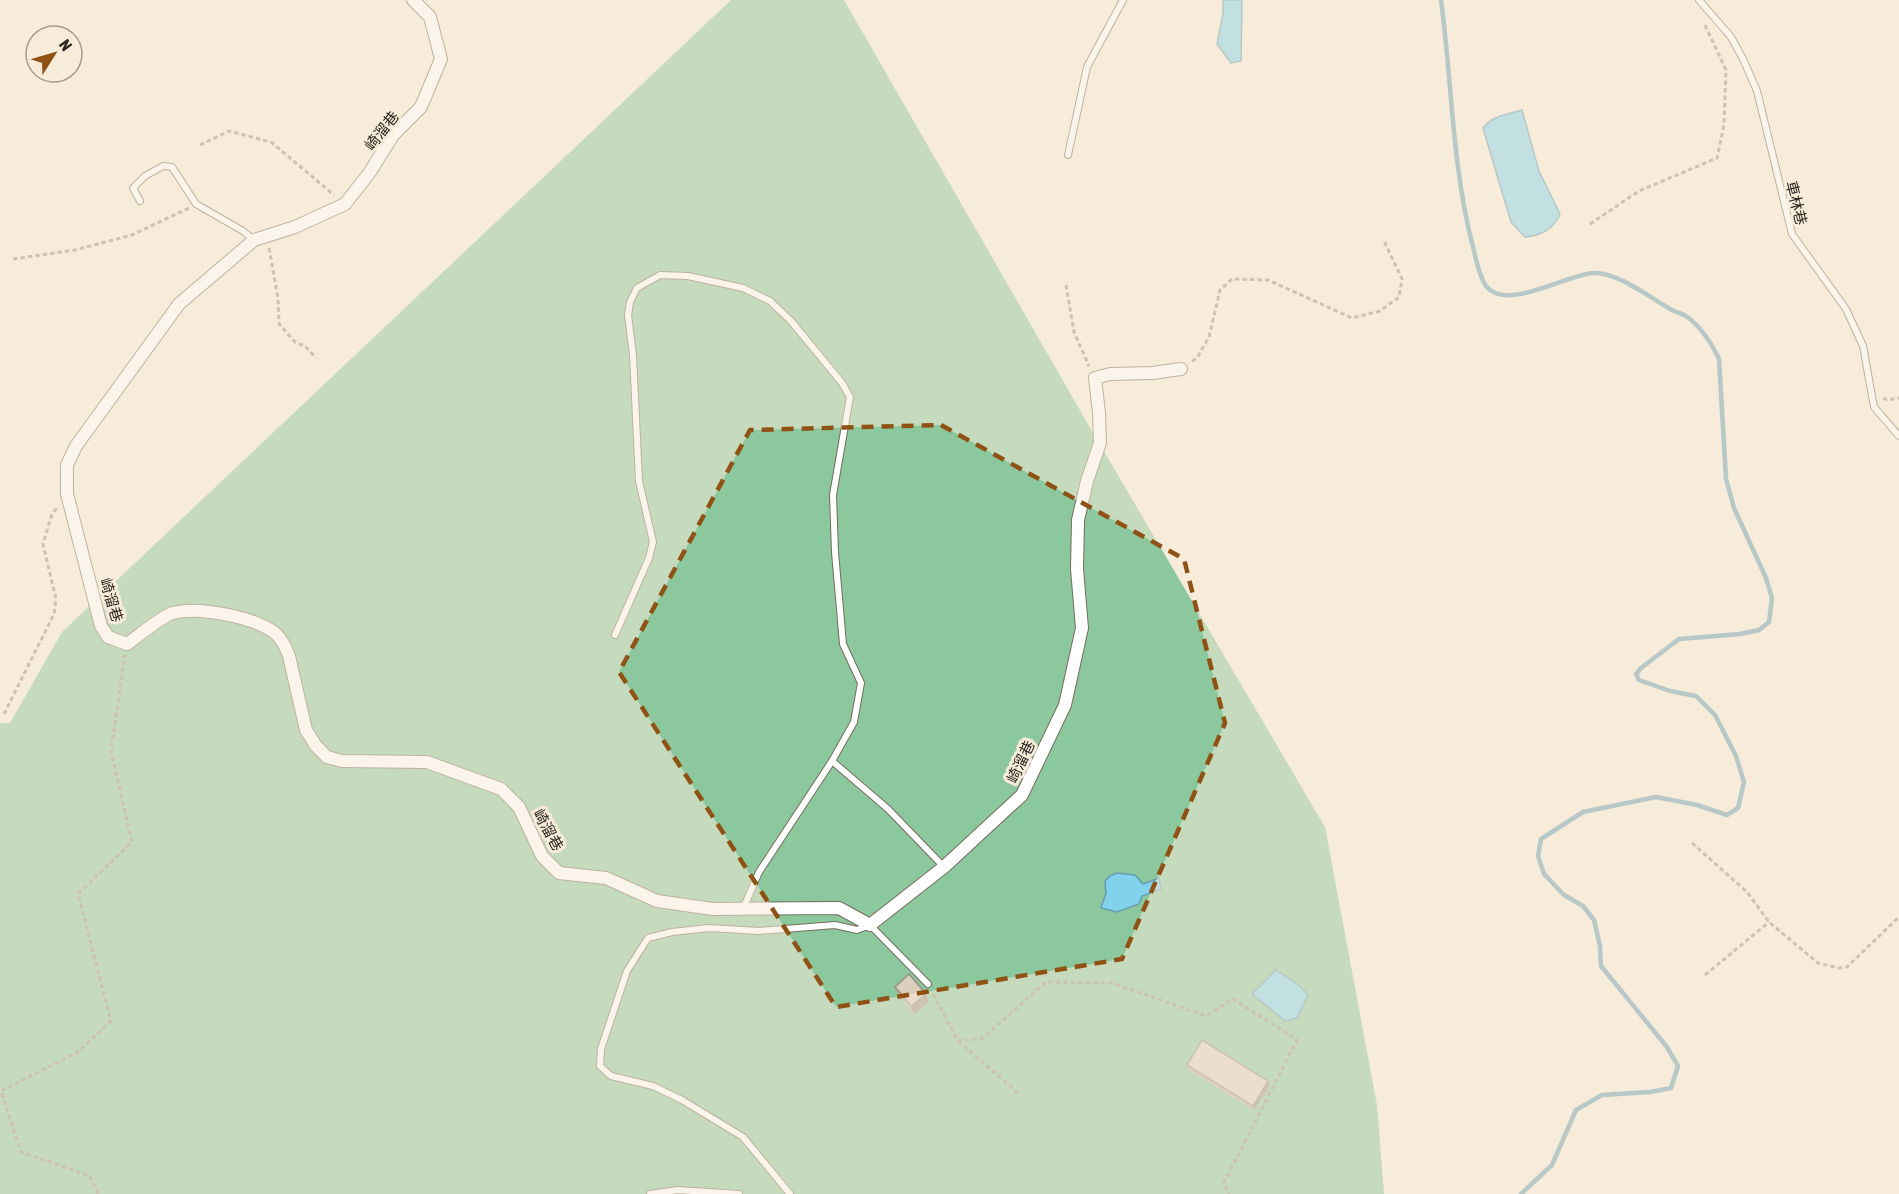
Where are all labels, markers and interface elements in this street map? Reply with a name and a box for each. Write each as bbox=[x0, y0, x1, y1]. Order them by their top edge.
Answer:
north arrow bbox=[24, 24, 84, 84]
text: N bbox=[56, 36, 76, 54]
street label: 崎溜巷 bbox=[361, 108, 402, 154]
street label: 車林巷 bbox=[1783, 179, 1810, 227]
street label: 崎溜巷 bbox=[97, 576, 126, 624]
street label: 崎溜巷 bbox=[1003, 738, 1038, 786]
street label: 崎溜巷 bbox=[530, 806, 567, 854]

